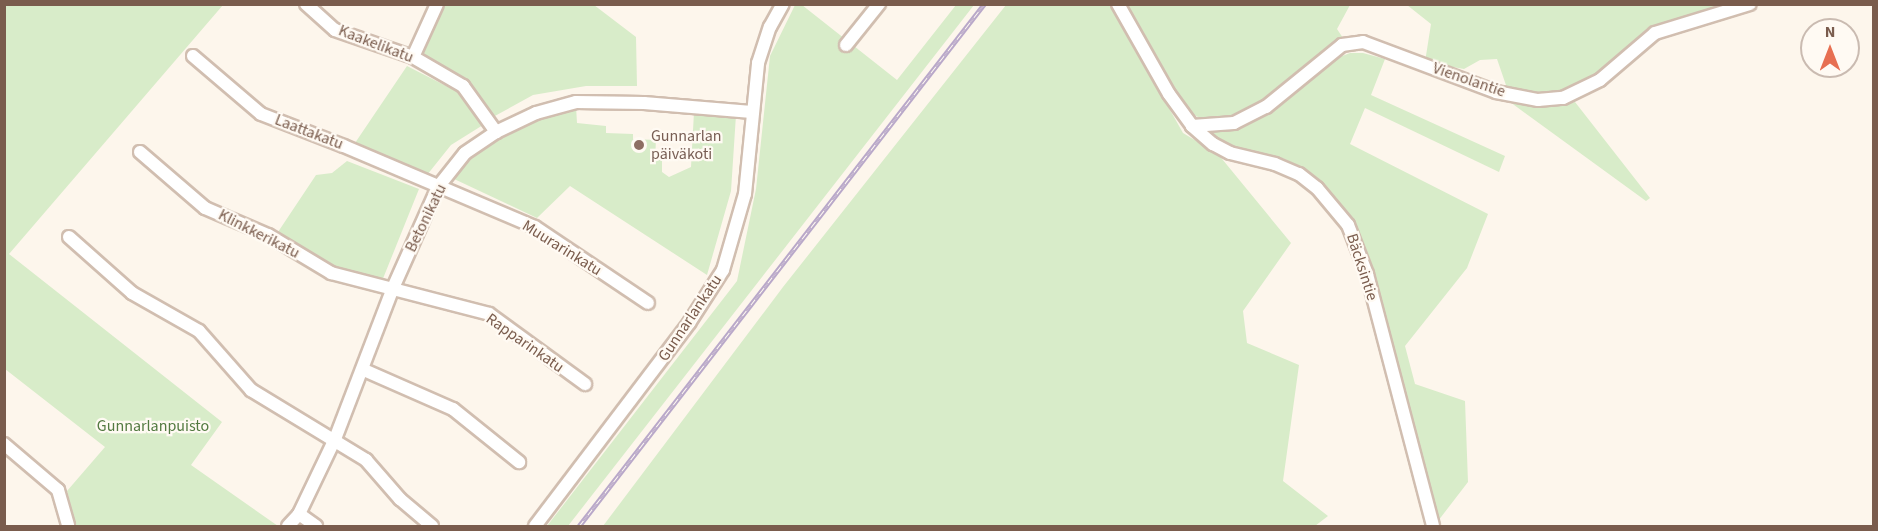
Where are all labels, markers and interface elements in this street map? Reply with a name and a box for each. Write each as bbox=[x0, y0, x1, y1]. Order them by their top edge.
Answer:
north arrow bbox=[1800, 18, 1860, 78]
street label: Kaakelikatu bbox=[336, 21, 416, 67]
text: N bbox=[1825, 21, 1835, 43]
street label: Vienolantie bbox=[1430, 59, 1508, 101]
street label: Laattakatu bbox=[272, 110, 346, 154]
place label: Gunnarlan päiväkoti bbox=[651, 126, 722, 164]
marker: Gunnarlan päiväkoti bbox=[632, 138, 646, 152]
street label: Betonikatu bbox=[401, 181, 451, 255]
street label: Klinkkerikatu bbox=[215, 205, 303, 263]
street label: Muurarinkatu bbox=[519, 216, 605, 280]
street label: Bäcksintie bbox=[1342, 231, 1382, 303]
street label: Gunnarlankatu bbox=[654, 271, 726, 365]
street label: Rapparinkatu bbox=[482, 309, 568, 377]
park label: Gunnarlanpuisto bbox=[97, 416, 209, 436]

